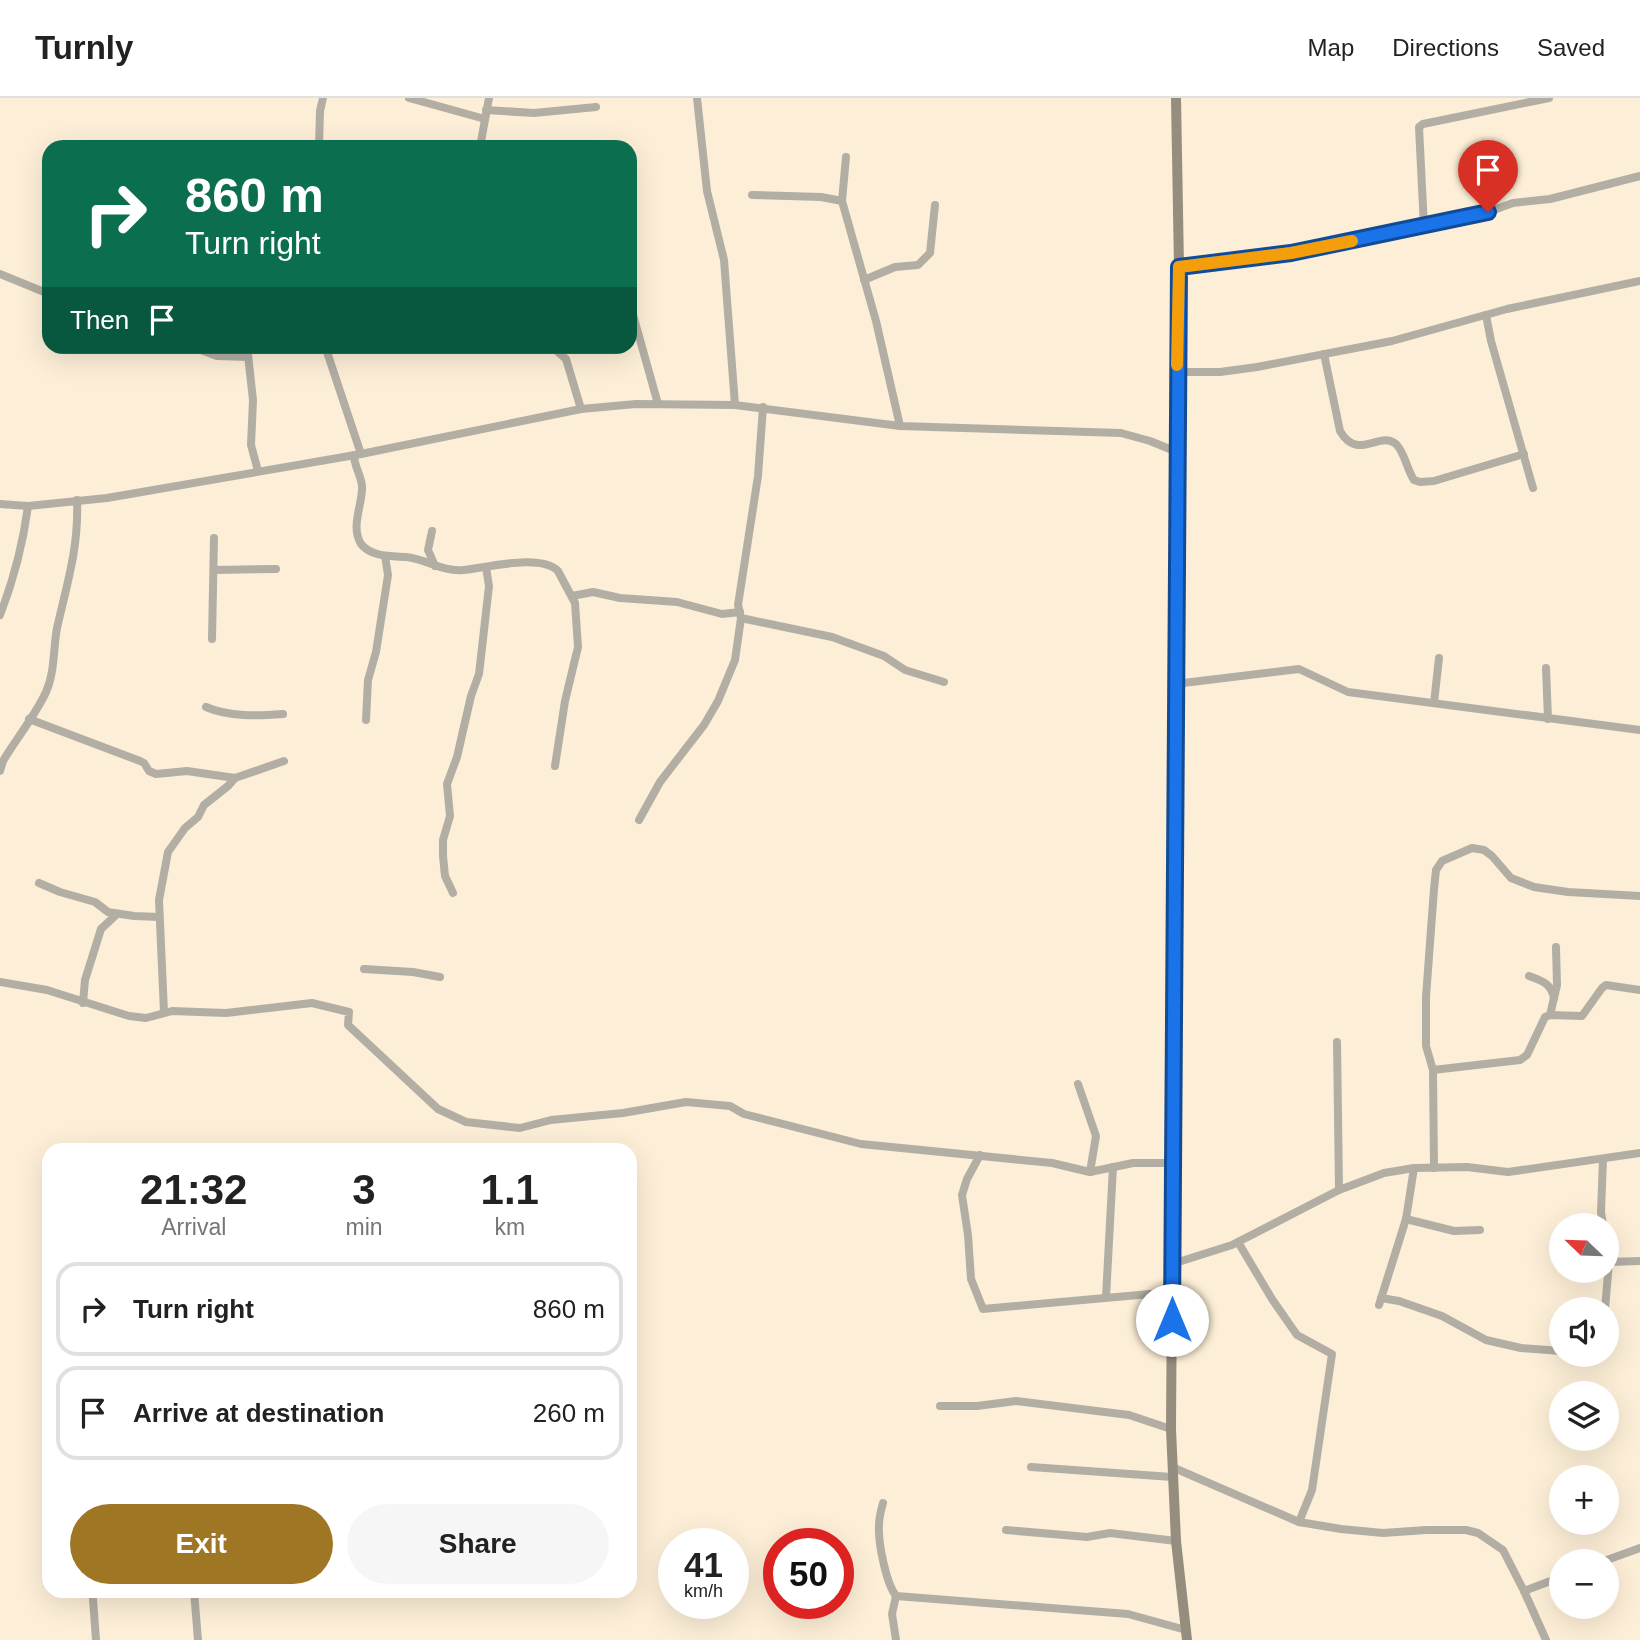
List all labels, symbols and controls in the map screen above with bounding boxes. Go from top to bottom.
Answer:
text: Turnly [35,29,133,66]
text: Map [1308,34,1354,61]
text: Directions [1392,34,1499,61]
text: Saved [1537,34,1605,61]
pin [1458,140,1518,212]
icon: arrive [1469,151,1507,189]
icon: right [70,168,161,259]
text: 860 m [185,168,324,222]
text: Turn right [185,225,321,261]
icon: arrive [143,301,181,339]
text: Then [70,305,129,335]
text: 21:32 [140,1166,247,1213]
text: 3 [352,1166,376,1213]
text: 1.1 [481,1166,539,1213]
north arrow [1549,1213,1619,1283]
map controls [1549,1213,1619,1619]
text: Arrival [161,1214,226,1240]
text: min [345,1214,383,1240]
text: km [494,1214,525,1240]
position arrow [1135,1283,1209,1357]
icon: right [74,1290,112,1328]
text: Turn right [133,1294,254,1324]
text: 860 m [533,1294,605,1324]
button: sound [1549,1297,1619,1367]
button: layers [1549,1381,1619,1451]
icon: arrive [74,1394,112,1432]
text: Arrive at destination [133,1398,384,1428]
text: 260 m [533,1398,605,1428]
button: + [1549,1465,1619,1535]
button: Exit [70,1504,333,1584]
button: Share [347,1504,609,1584]
speed limit sign: 50 [763,1528,854,1619]
text: 41 [684,1545,723,1584]
button: − [1549,1549,1619,1619]
text: km/h [684,1581,723,1601]

